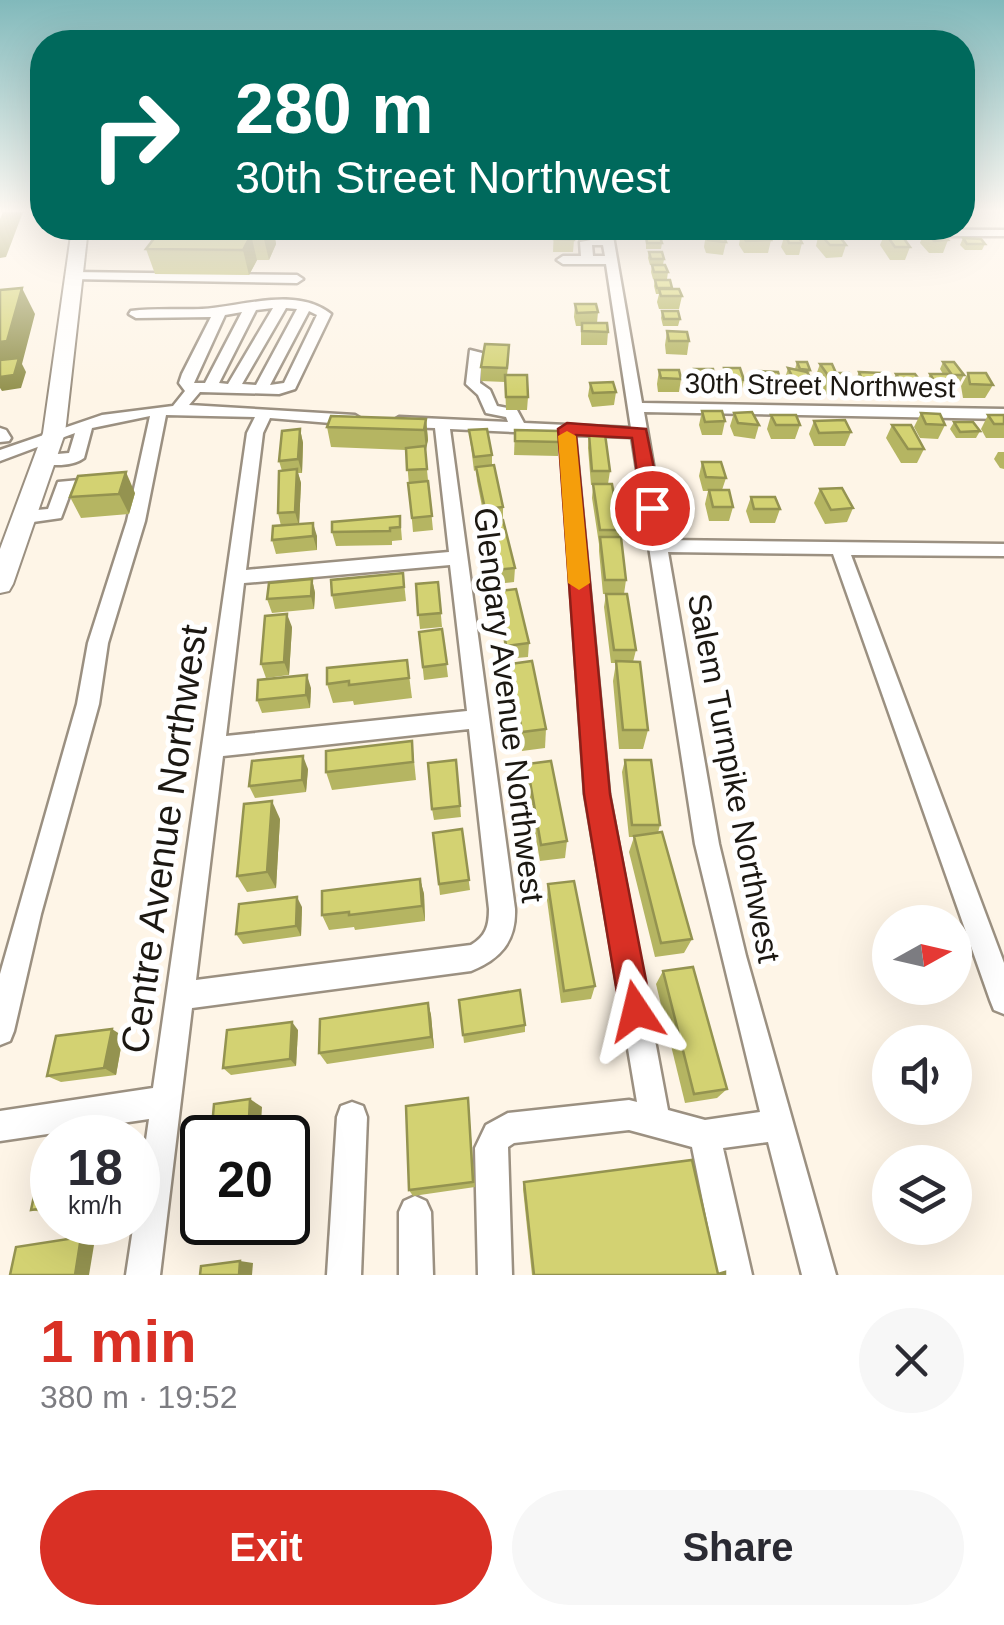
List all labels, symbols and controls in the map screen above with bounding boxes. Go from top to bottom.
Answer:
icon: right [70,70,200,200]
text: 280 m [235,70,433,148]
text: 30th Street Northwest [235,152,670,203]
street label: 30th Street Northwest [684,368,956,403]
pin [610,466,695,551]
icon: arrive [625,481,680,536]
street label: Glengary Avenue Northwest [467,505,551,905]
street label: Salem Turnpike Northwest [681,590,787,966]
street label: Centre Avenue Northwest [113,622,215,1056]
north arrow [872,905,972,1005]
map controls [872,905,972,1245]
position arrow [584,959,688,1063]
button: sound [872,1025,972,1125]
speed limit sign: 20 [180,1115,310,1245]
text: 18 [67,1140,123,1196]
button: layers [872,1145,972,1245]
text: km/h [68,1191,122,1219]
text: 1 min [40,1308,197,1375]
button: close [859,1308,964,1413]
text: 380 m · 19:52 [40,1379,237,1415]
button: Exit [40,1490,492,1605]
button: Share [512,1490,964,1605]

